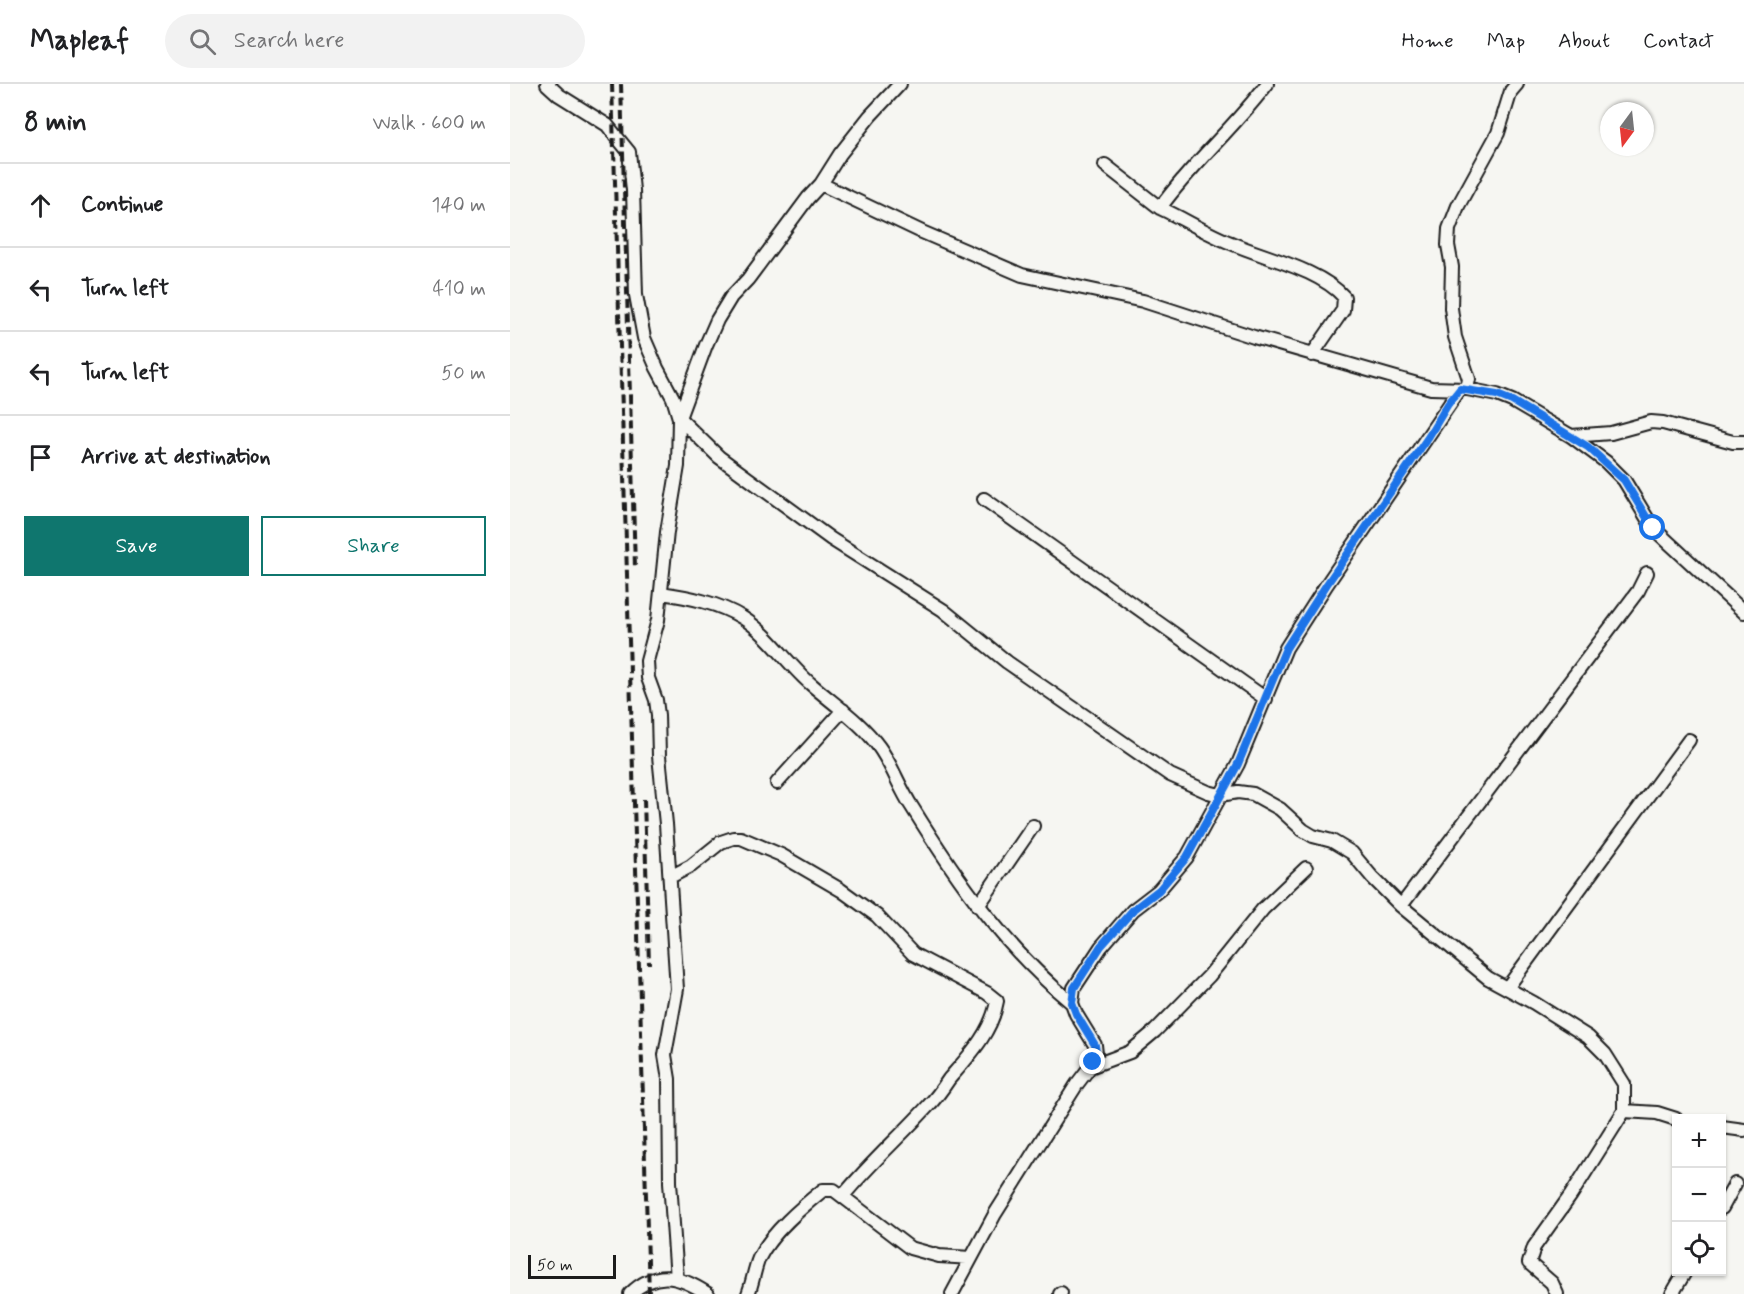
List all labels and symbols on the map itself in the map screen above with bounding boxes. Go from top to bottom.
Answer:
north arrow [1600,102,1654,156]
route start [1639,514,1665,540]
route end [1079,1048,1105,1074]
scale bar [528,1252,616,1280]

